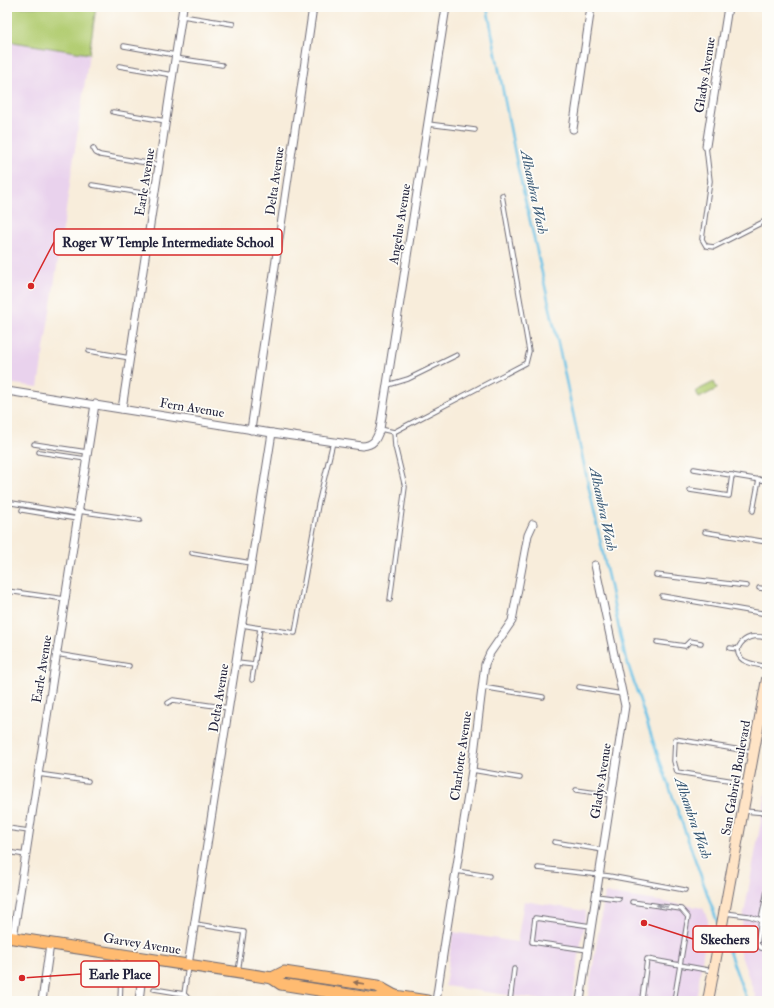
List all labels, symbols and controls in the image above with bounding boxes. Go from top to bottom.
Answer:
street label: Gladys Avenue [691,35,720,114]
street label: Delta Avenue [262,145,288,216]
street label: Earle Avenue [132,146,158,217]
water label: Alhambra Wash [516,146,551,236]
street label: Angelus Avenue [386,182,414,267]
callout: Roger W Temple Intermediate School [54,229,282,255]
text: Roger W Temple Intermediate School [62,234,274,252]
street label: Fern Avenue [159,395,226,421]
water label: Alhambra Wash [585,463,620,553]
street label: Earle Avenue [29,633,55,704]
street label: Delta Avenue [206,662,232,733]
street label: Charlotte Avenue [447,710,475,802]
street label: San Gabriel Boulevard [718,719,754,837]
street label: Gladys Avenue [587,741,616,820]
water label: Alhambra Wash [670,773,715,861]
one-way arrow [656,903,668,909]
callout: Skechers [693,926,758,952]
street label: Garvey Avenue [102,930,182,959]
text: Skechers [701,931,750,948]
callout: Earle Place [81,961,159,987]
text: Earle Place [89,966,151,983]
one-way arrow [353,980,365,986]

